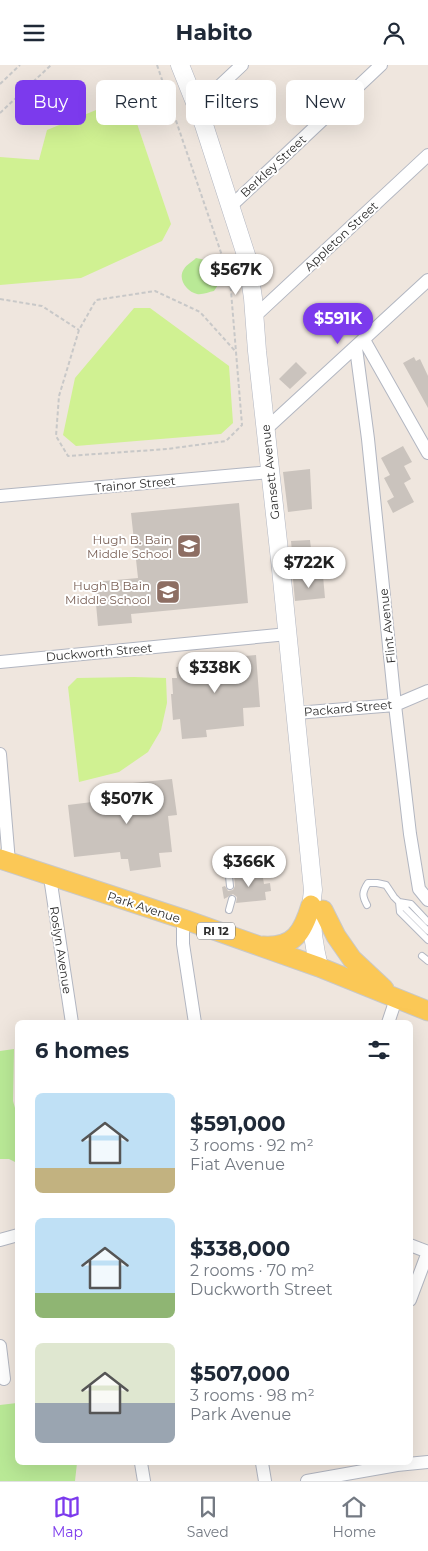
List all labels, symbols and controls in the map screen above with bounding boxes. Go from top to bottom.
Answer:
icon: menu [20,19,48,47]
text: Habito [176,19,252,46]
icon: person [380,19,408,47]
chip: Buy [15,80,86,125]
chip: Rent [96,80,176,125]
chip: Filters [186,80,276,125]
chip: New [286,80,364,125]
street label: Berkley Street [237,132,309,200]
street label: Appleton Street [301,198,381,274]
pin: $567K [201,253,271,296]
text: $567K [210,260,262,279]
pin: $591K [303,303,373,345]
text: $591K [314,309,362,328]
street label: Gansett Avenue [258,424,282,520]
street label: Trainor Street [94,473,176,495]
place label: Hugh B. Bain Middle School [87,532,172,561]
school or university icon: Hugh B. Bain Middle School [176,533,202,559]
pin: $722K [274,547,344,589]
text: $722K [284,553,334,572]
place label: Hugh B Bain Middle School [65,578,150,607]
school or university icon: Hugh B Bain Middle School [155,579,181,605]
street label: Flint Avenue [376,588,398,664]
street label: Duckworth Street [45,640,153,664]
pin: $338K [180,651,250,694]
text: $338K [189,658,241,677]
street label: Packard Street [303,697,393,719]
pin: $507K [92,783,162,825]
text: $507K [101,789,153,808]
pin: $366K [214,845,284,888]
text: $366K [223,852,275,871]
street label: Park Avenue [106,888,182,926]
street label: Roslyn Avenue [47,905,75,995]
road number: RI 12 [197,923,235,939]
icon: filters [365,1036,393,1064]
text: 6 homes [35,1038,129,1063]
text: $591,000 [190,1111,285,1136]
icon: home [75,1113,135,1173]
text: 3 rooms · 92 m² [190,1136,314,1155]
text: Fiat Avenue [190,1155,285,1174]
text: $338,000 [190,1236,290,1261]
icon: home [75,1238,135,1298]
text: 2 rooms · 70 m² [190,1261,315,1280]
text: Duckworth Street [190,1280,332,1299]
text: $507,000 [190,1361,290,1386]
icon: home [75,1363,135,1423]
text: 3 rooms · 98 m² [190,1386,315,1405]
text: Park Avenue [190,1405,291,1424]
tab: Map [52,1493,83,1541]
tab: Saved [187,1493,229,1541]
tab: Home [333,1493,376,1541]

